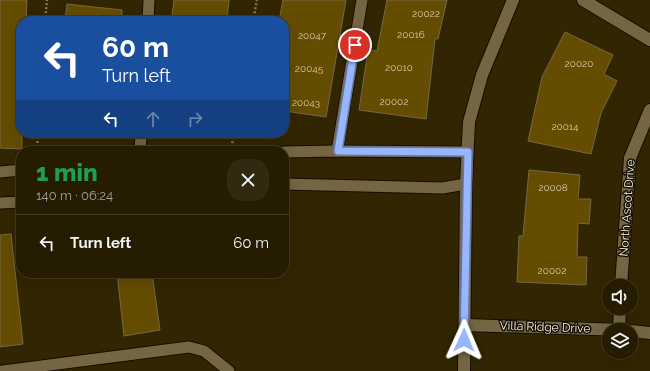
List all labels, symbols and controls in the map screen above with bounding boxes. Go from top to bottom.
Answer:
house number: 20022 [412,8,440,19]
pin [338,28,372,62]
house number: 20016 [397,29,425,40]
house number: 20047 [298,30,327,41]
text: 60 m [102,31,169,64]
icon: left [36,32,88,84]
icon: arrive [344,34,366,56]
house number: 20020 [565,58,593,69]
house number: 20010 [385,62,413,73]
house number: 20045 [295,63,324,74]
text: Turn left [102,65,171,86]
house number: 20002 [380,96,408,107]
house number: 20043 [292,97,320,108]
icon: left [100,108,122,130]
icon: ahead [142,108,164,130]
icon: right [184,108,206,130]
house number: 20014 [551,121,579,132]
text: 1 min [36,158,98,187]
button: close [227,159,269,201]
street label: North Ascot Drive [617,159,637,257]
house number: 20008 [538,182,568,193]
text: 140 m · 06:24 [36,188,113,203]
icon: left [36,232,58,254]
text: Turn left [70,234,131,252]
text: 60 m [233,234,269,252]
house number: 20002 [538,265,566,276]
map controls [602,279,638,359]
button: sound [602,279,638,315]
street label: Villa Ridge Drive [499,318,591,336]
position arrow [443,319,485,361]
button: layers [602,323,638,359]

